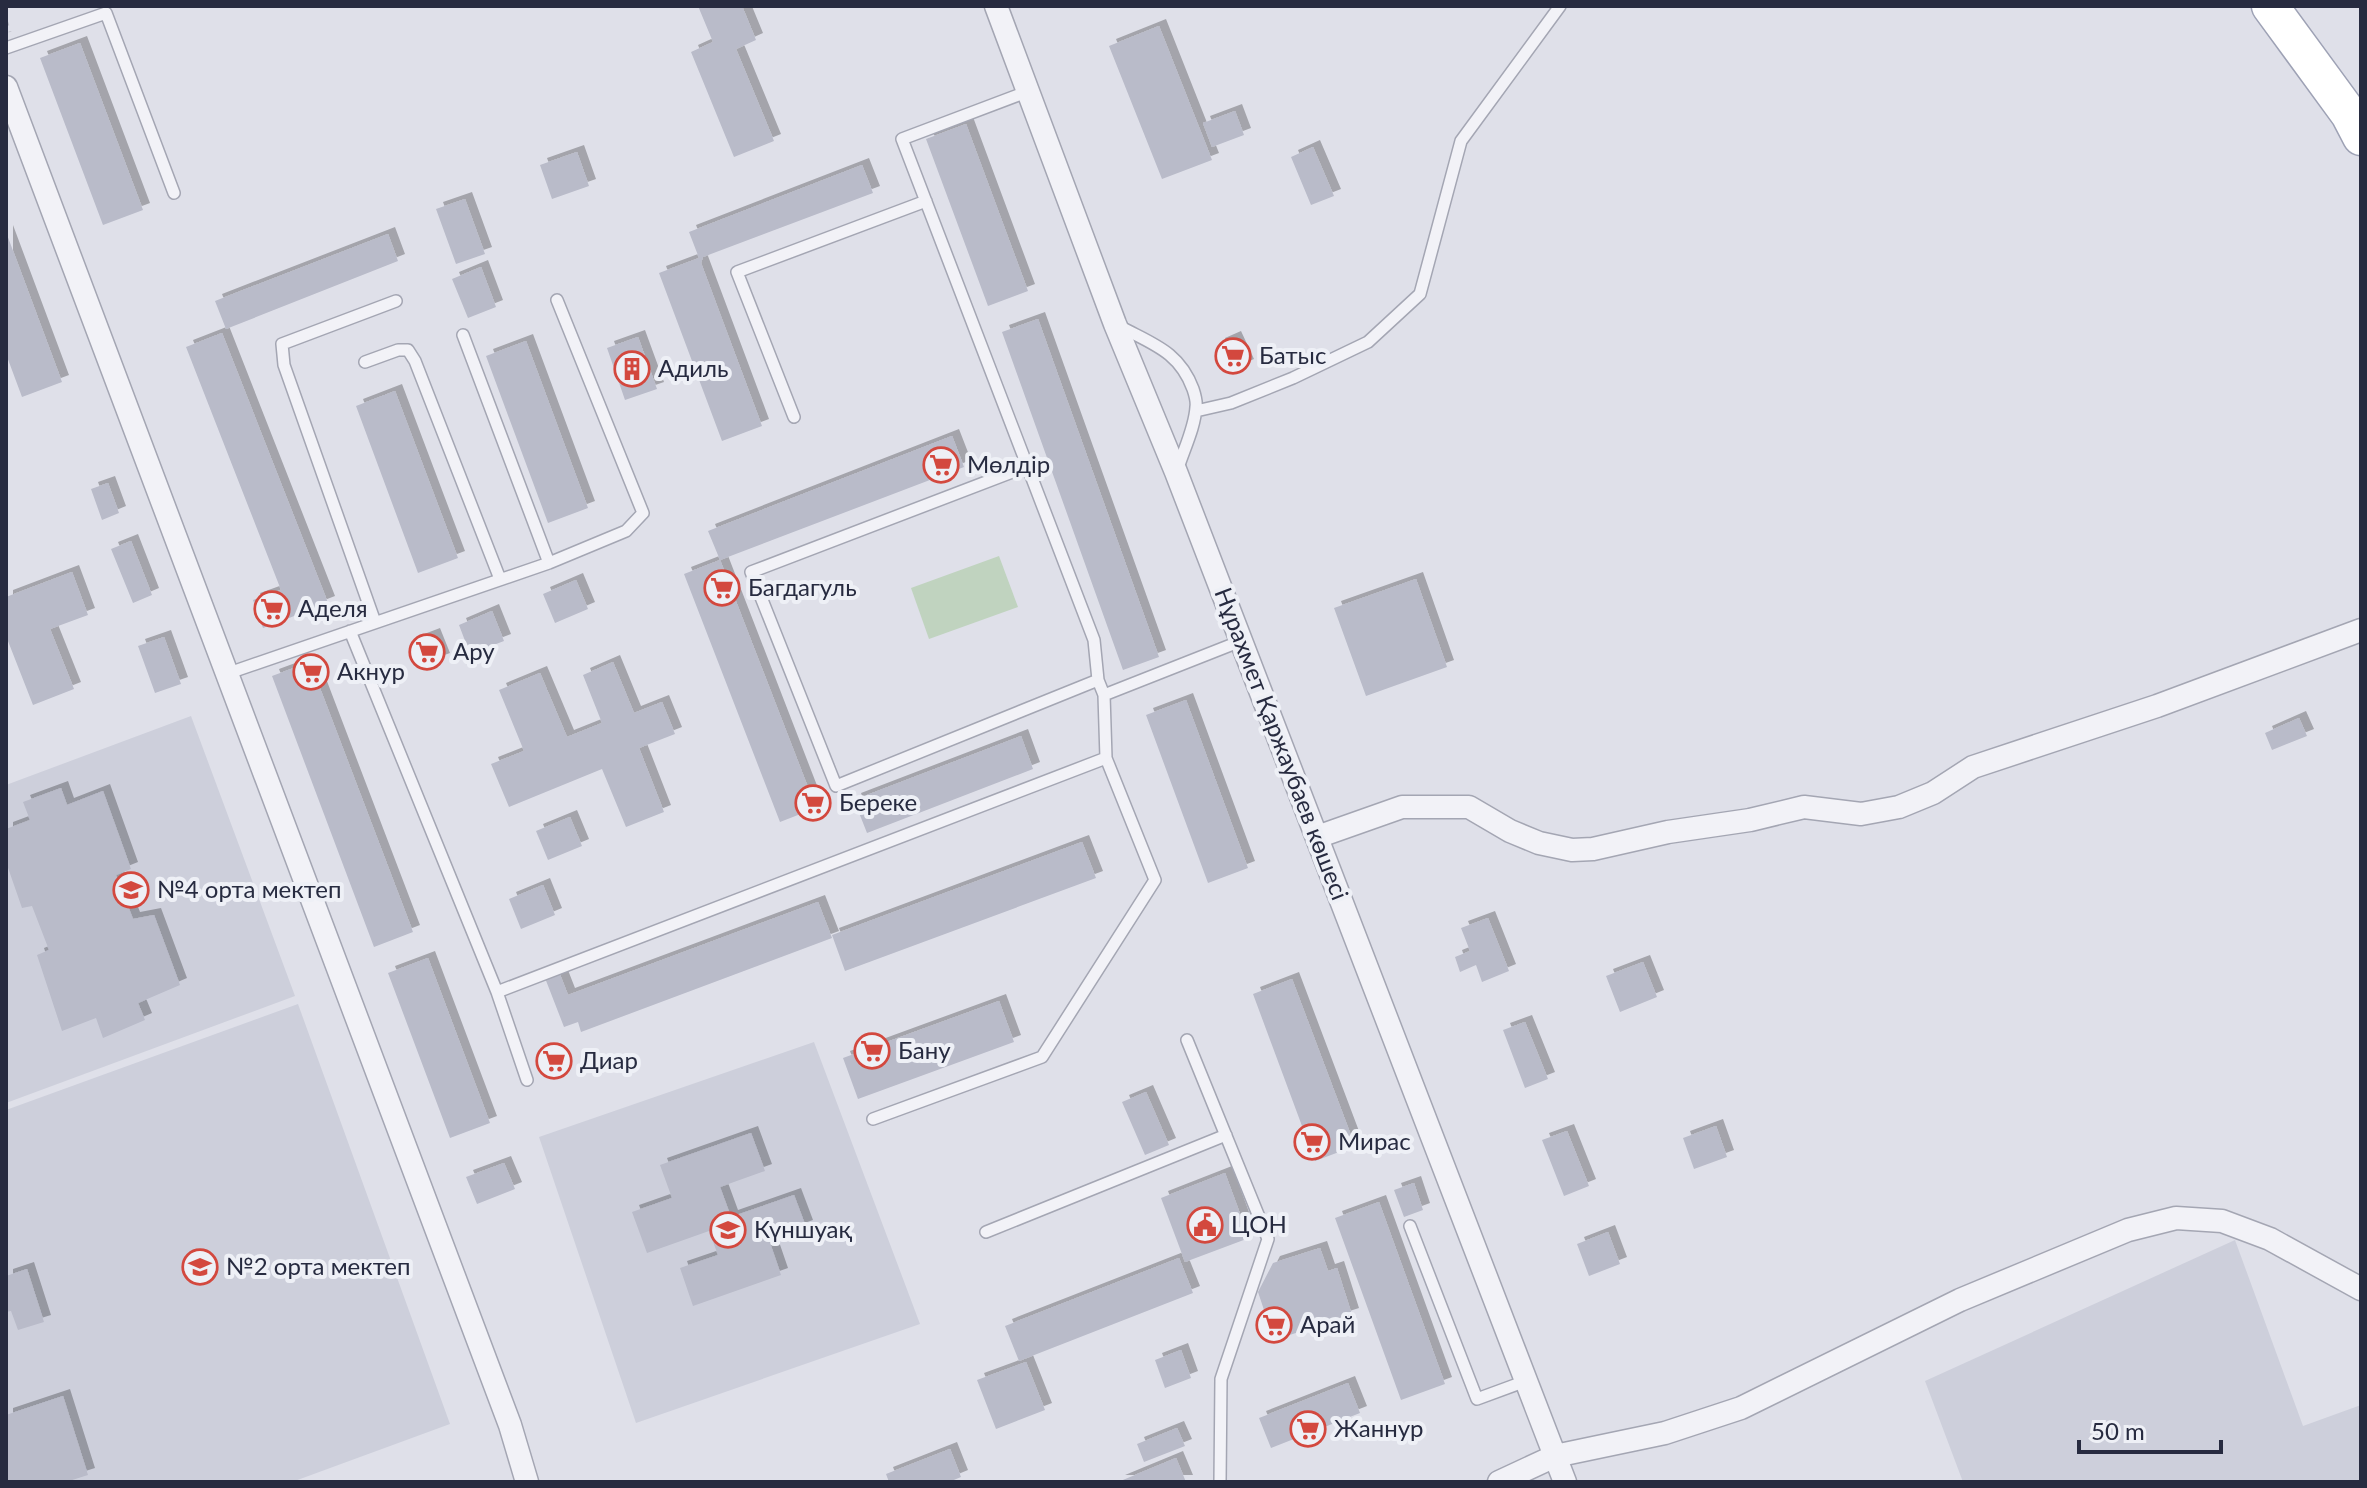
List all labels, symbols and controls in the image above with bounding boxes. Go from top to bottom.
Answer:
supermarket icon: Батыс [1214,337,1252,375]
place label: Батыс [1259,340,1326,369]
building icon: Адиль [613,350,651,388]
place label: Адиль [658,353,729,382]
supermarket icon: Мөлдір [922,446,960,484]
place label: Мөлдір [967,449,1050,478]
supermarket icon: Багдагуль [703,569,741,607]
place label: Багдагуль [748,572,857,601]
street label: Нұрахмет Қаржаубаев көшесі [1209,583,1355,904]
supermarket icon: Аделя [253,590,291,628]
place label: Аделя [298,593,368,622]
supermarket icon: Ару [408,633,446,671]
place label: Ару [453,636,495,665]
supermarket icon: Акнур [292,653,330,691]
place label: Акнур [337,656,405,685]
supermarket icon: Береке [794,784,832,822]
place label: Береке [839,787,917,816]
school or university icon: №4 орта мектеп [112,871,150,909]
place label: №4 орта мектеп [157,874,342,903]
supermarket icon: Бану [853,1032,891,1070]
place label: Бану [898,1035,951,1064]
supermarket icon: Диар [535,1042,573,1080]
place label: Диар [580,1045,638,1074]
supermarket icon: Мирас [1293,1123,1331,1161]
place label: Мирас [1338,1126,1411,1155]
public building icon: ЦОН [1186,1206,1224,1244]
place label: ЦОН [1231,1209,1287,1238]
school or university icon: Күншуақ [709,1211,747,1249]
place label: Күншуақ [754,1214,853,1243]
school or university icon: №2 орта мектеп [181,1248,219,1286]
place label: №2 орта мектеп [226,1251,411,1280]
supermarket icon: Арай [1255,1306,1293,1344]
place label: Арай [1300,1309,1355,1338]
scale bar [2079,1404,2221,1454]
supermarket icon: Жаннур [1289,1410,1327,1448]
place label: Жаннур [1334,1413,1424,1442]
text: 50 m [2091,1416,2145,1445]

